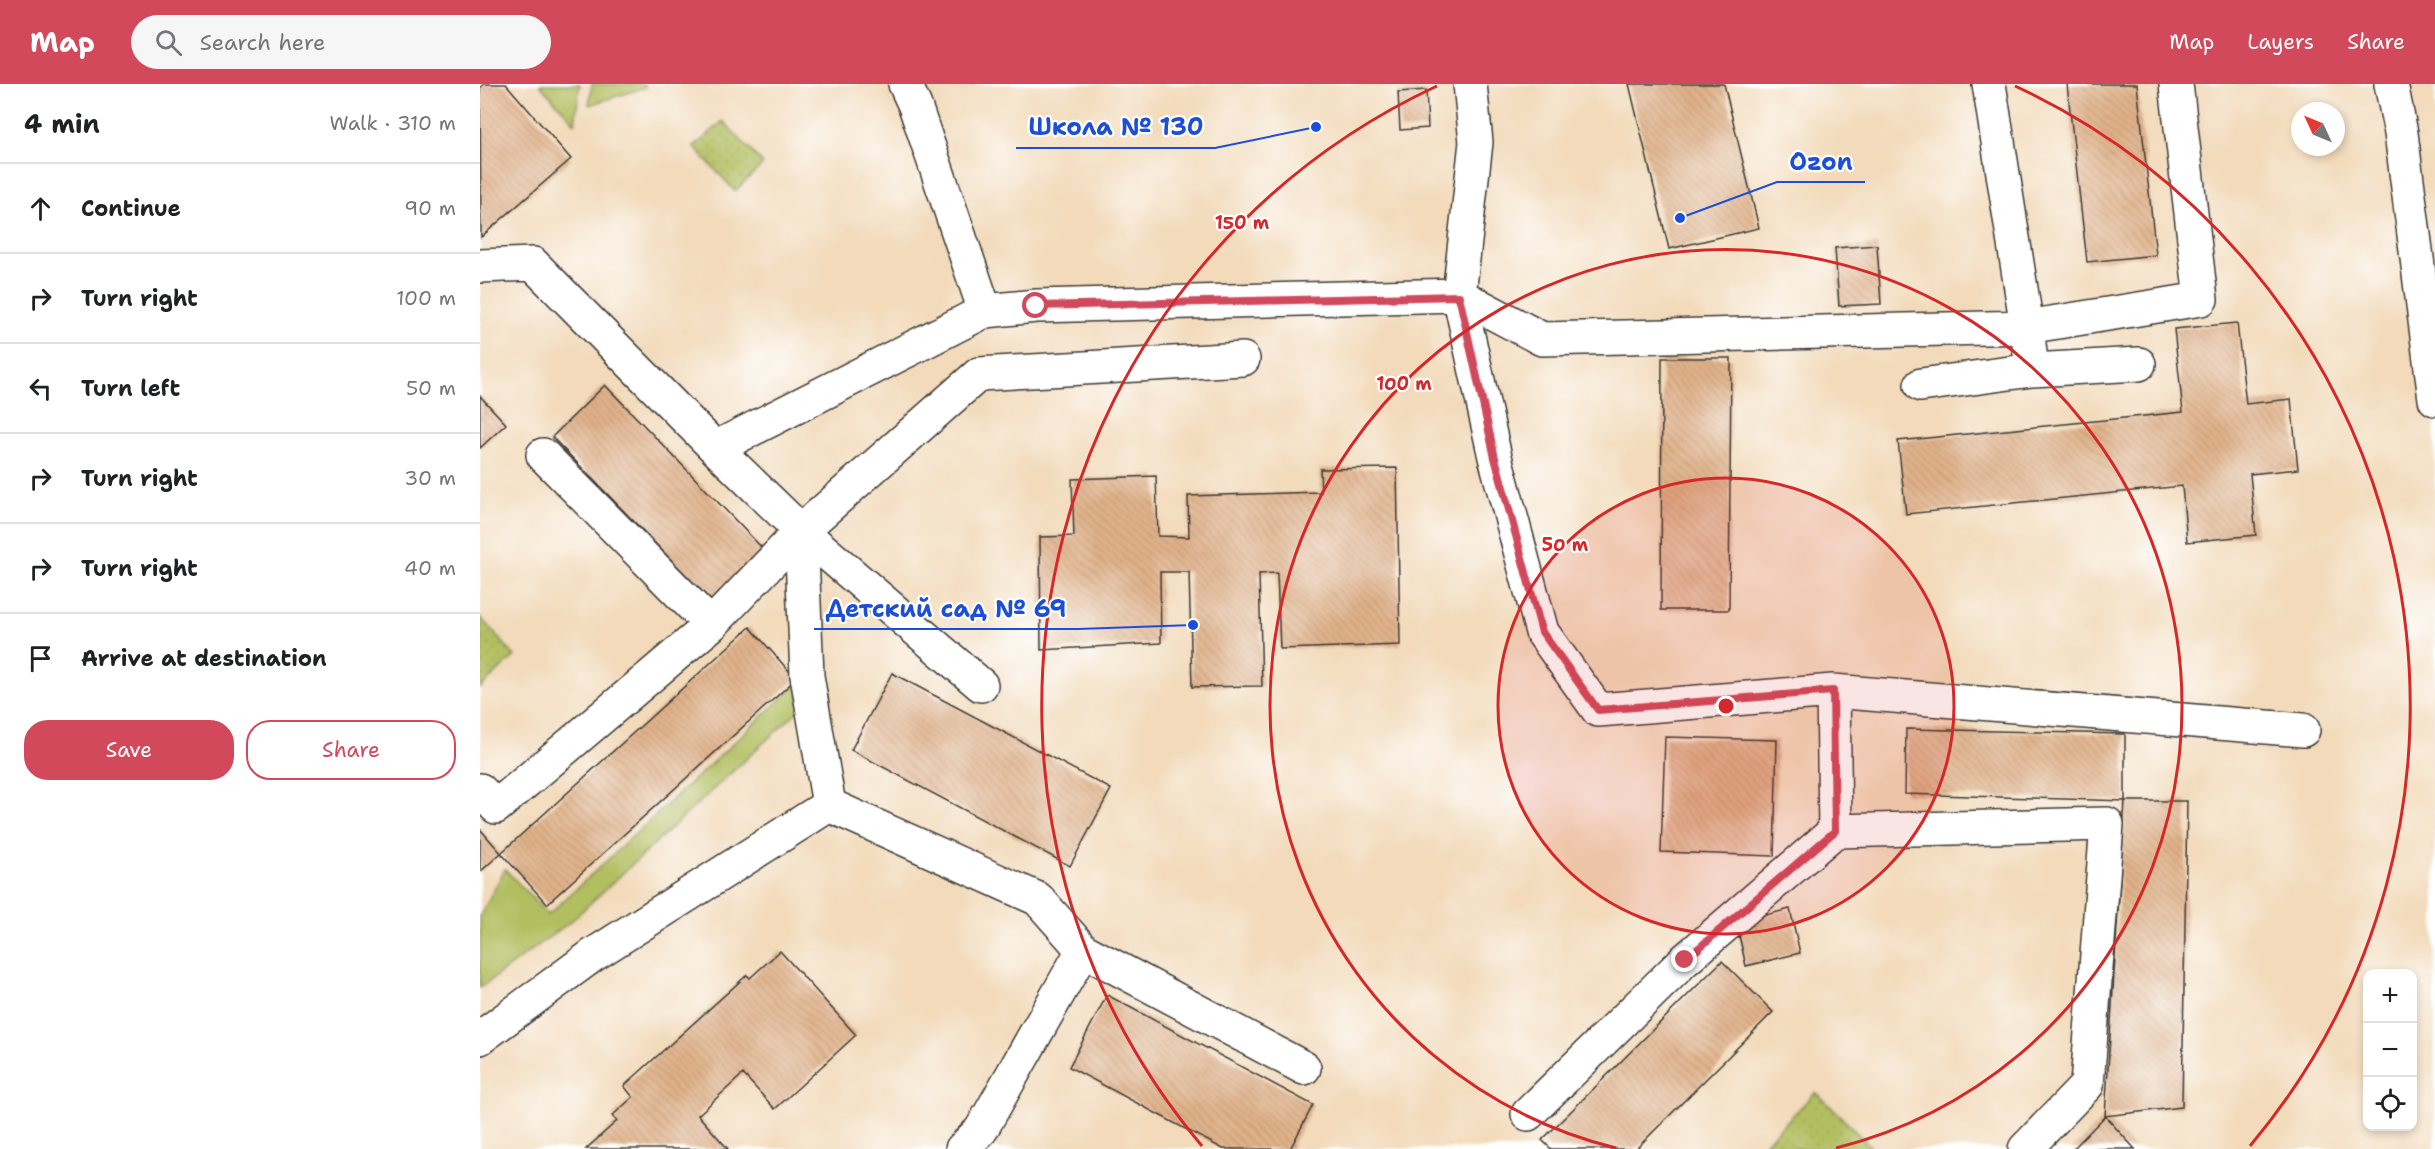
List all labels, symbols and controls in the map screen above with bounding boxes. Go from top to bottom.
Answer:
search box [131,15,551,69]
text: Map [30,23,95,61]
icon: search [152,26,185,59]
text: Search here [200,28,325,57]
text: Map [2169,28,2214,56]
text: Layers [2247,28,2314,56]
text: Share [2347,28,2405,56]
north arrow [2291,102,2345,156]
text: 4 min [24,106,100,141]
callout: Школа № 130 [1016,106,1215,148]
text: Walk · 310 m [330,110,456,136]
text: Школа № 130 [1028,111,1204,143]
callout: Ozon [1777,140,1865,182]
text: Ozon [1789,146,1853,178]
icon: ahead [24,192,57,225]
text: Continue [81,194,181,223]
text: 90 m [404,195,456,221]
text: 150 m [1215,211,1270,235]
icon: right [24,282,57,315]
text: Turn right [81,284,198,313]
text: 100 m [396,285,456,311]
route start [1022,292,1048,318]
icon: left [24,372,57,405]
text: 100 m [1376,372,1432,396]
text: Turn left [81,374,180,403]
text: 50 m [406,375,456,401]
icon: right [24,462,57,495]
text: Turn right [81,464,198,493]
text: 30 m [404,465,456,491]
text: 50 m [1542,533,1589,557]
icon: right [24,552,57,585]
text: Turn right [81,554,198,583]
text: 40 m [404,555,456,581]
callout: Детский сад № 69 [814,587,1078,629]
text: Детский сад № 69 [826,593,1066,625]
icon: arrive [24,642,57,675]
text: Arrive at destination [81,644,327,673]
centre of rings [1716,696,1736,716]
button: Save [24,720,234,780]
button: Share [246,720,456,780]
route end [1671,946,1697,972]
map controls [2363,969,2417,1131]
button: + [2363,969,2417,1023]
button: − [2363,1023,2417,1077]
button: locate [2363,1077,2417,1131]

